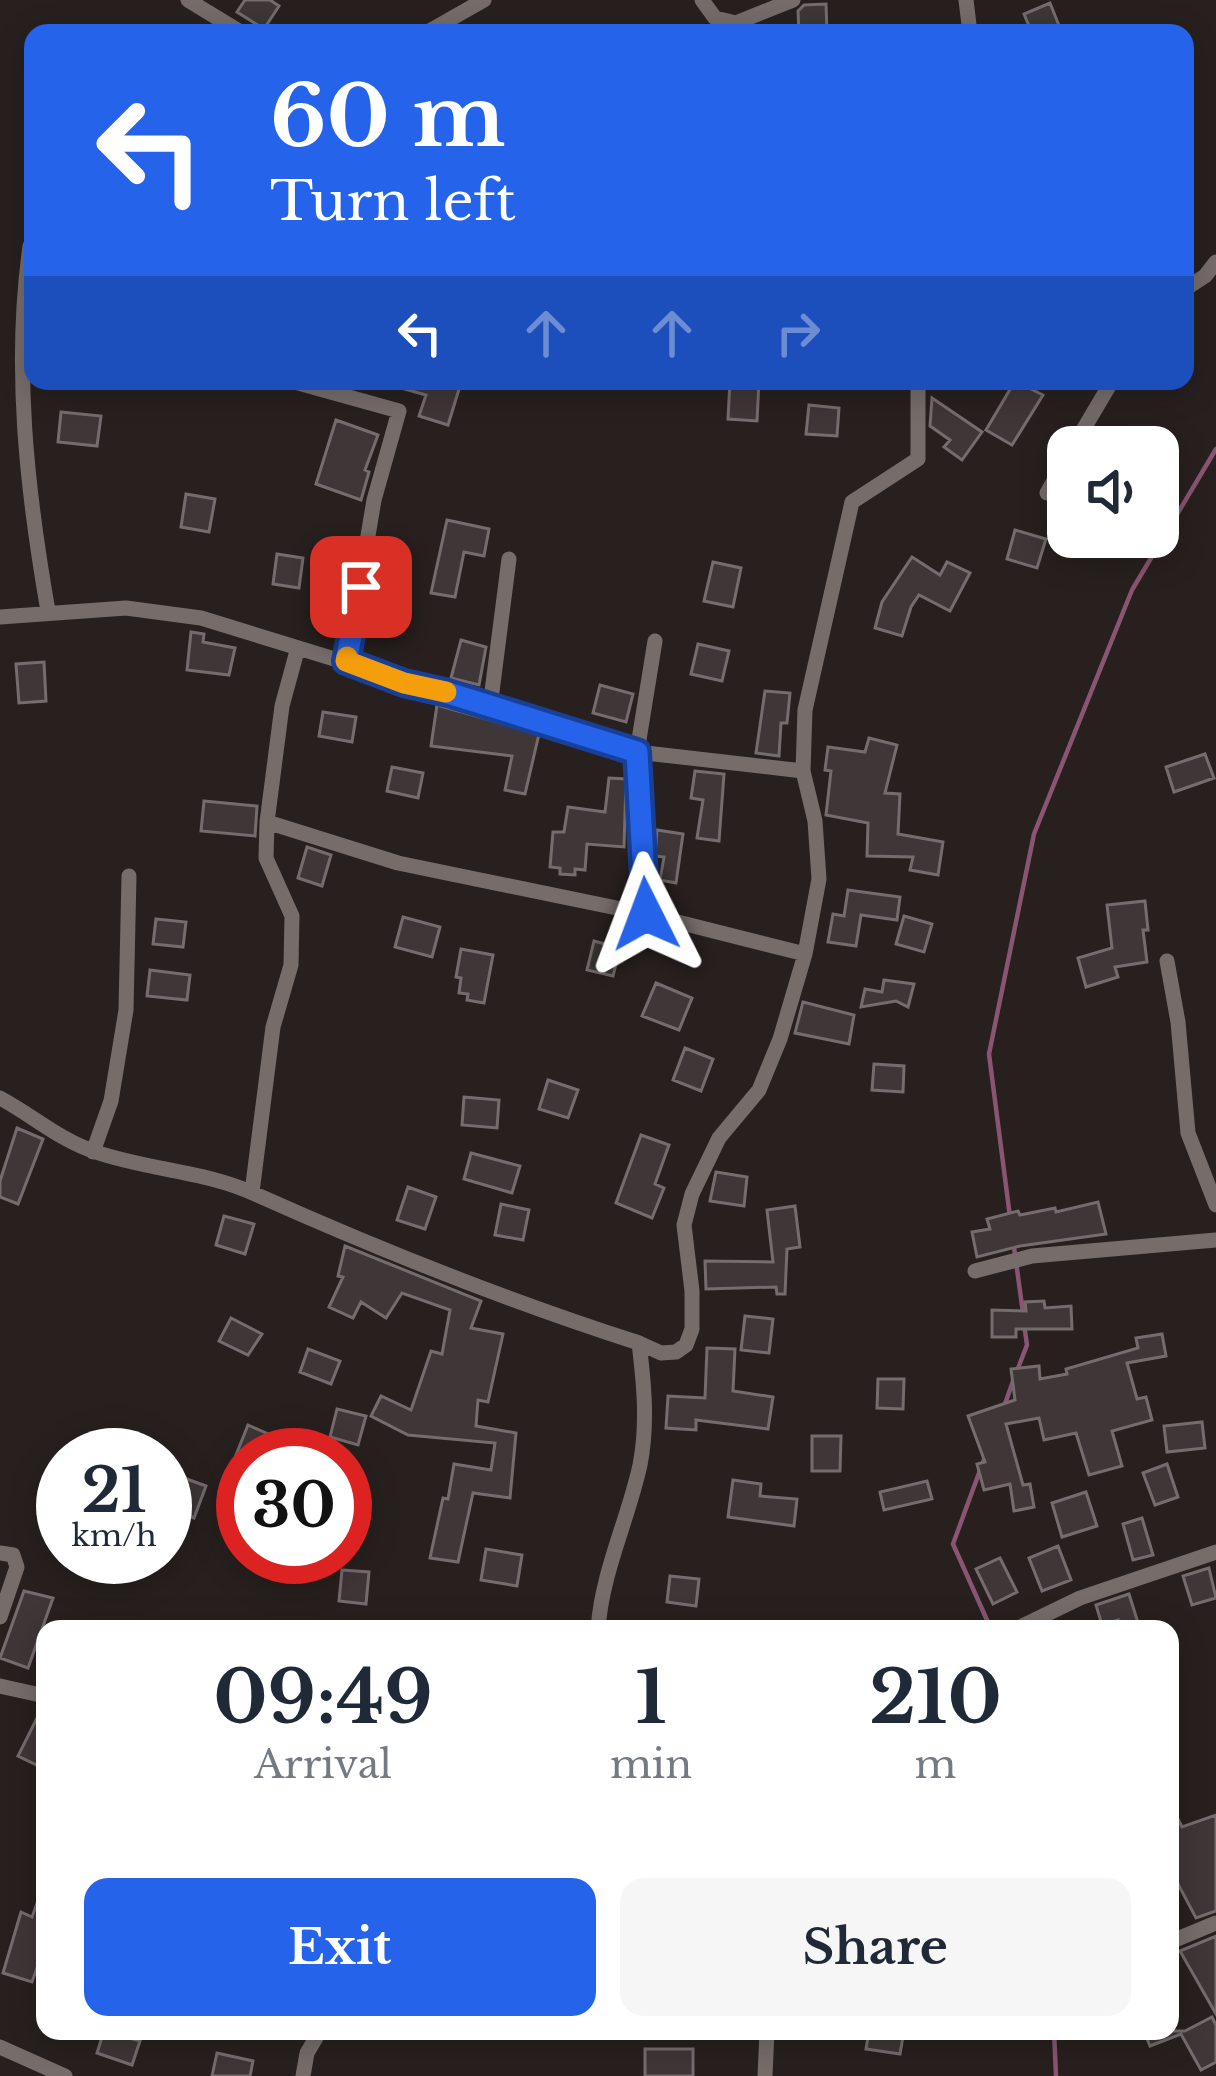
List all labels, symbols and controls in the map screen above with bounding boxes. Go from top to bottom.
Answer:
text: 60 m [270,65,505,169]
icon: left [72,72,228,228]
text: Turn left [270,168,516,235]
icon: left [387,300,453,366]
icon: ahead [513,300,579,366]
icon: ahead [639,300,705,366]
icon: right [765,300,831,366]
map controls [1047,426,1179,558]
button: sound [1047,426,1179,558]
pin [310,536,412,638]
icon: arrive [328,554,394,620]
position arrow [583,851,709,977]
speed limit sign: 30 [216,1428,372,1584]
text: 21 [81,1454,147,1528]
text: km/h [71,1517,157,1554]
text: 09:49 [213,1653,433,1742]
text: 1 [635,1653,667,1742]
text: 210 [869,1653,1002,1742]
text: Arrival [254,1740,392,1789]
text: min [610,1740,692,1789]
text: m [915,1740,956,1789]
button: Exit [84,1878,596,2016]
button: Share [620,1878,1131,2016]

